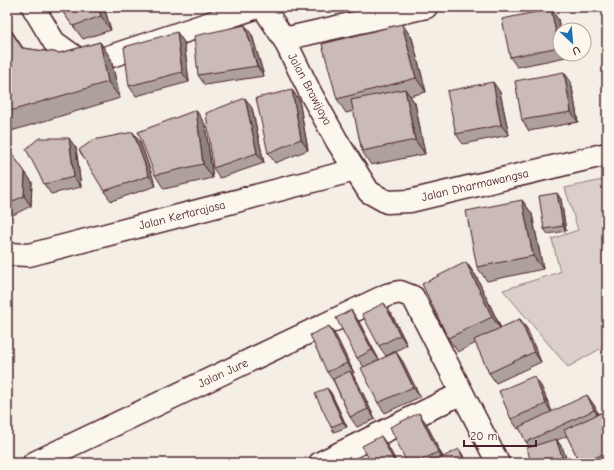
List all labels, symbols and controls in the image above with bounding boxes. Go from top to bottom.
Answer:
north arrow [552,22,592,62]
text: U [570,43,582,58]
street label: Jalan Brawijaya [285,51,335,127]
street label: Jalan Dharmawangsa [420,166,530,204]
street label: Jalan Kertarajasa [137,197,227,233]
street label: Jalan Jure [196,355,250,391]
scale bar [464,422,536,448]
text: 20 m [470,429,498,443]

